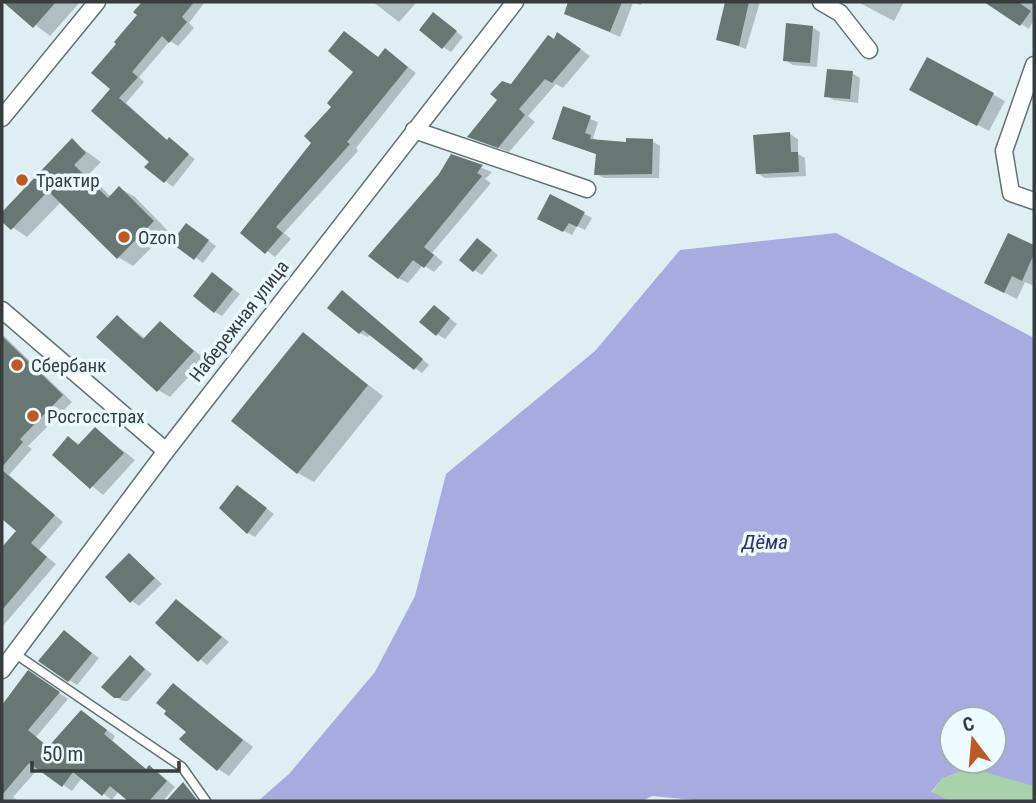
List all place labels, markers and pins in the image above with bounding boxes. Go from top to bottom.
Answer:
place label: Трактир [36,169,100,192]
marker: Трактир [14,172,30,188]
place label: Ozon [138,226,176,249]
marker: Ozon [116,229,132,245]
place label: Сбербанк [31,354,106,377]
marker: Сбербанк [9,357,25,373]
place label: Росгосстрах [47,405,145,428]
marker: Росгосстрах [25,408,41,424]

